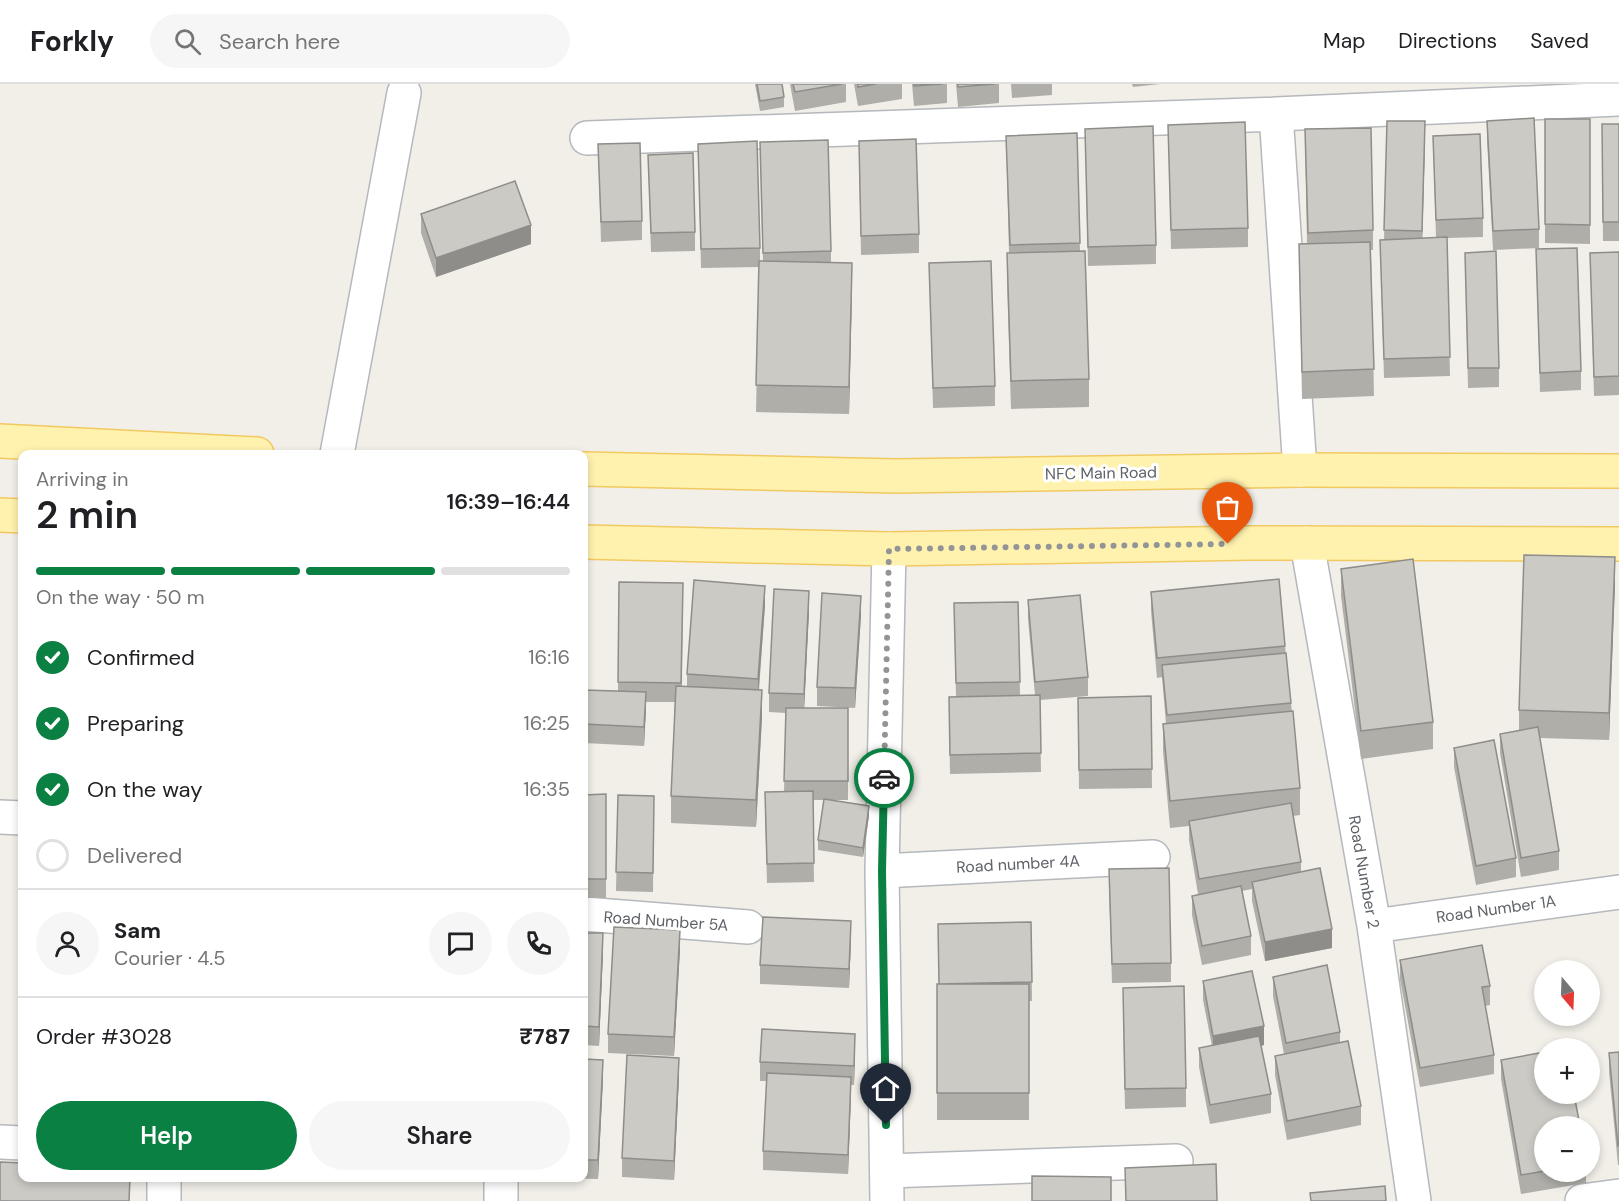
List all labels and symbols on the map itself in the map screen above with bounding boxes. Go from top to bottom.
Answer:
street label: NFC Main Road [1045,462,1157,484]
pin [1202,482,1253,544]
courier [854,748,914,808]
street label: Road Number 2 [1344,814,1384,930]
street label: Road number 4A [956,850,1081,878]
street label: Road Number 1A [1435,890,1558,928]
street label: Road Number 5A [603,906,729,936]
north arrow [1534,960,1600,1026]
pin [860,1063,911,1125]

